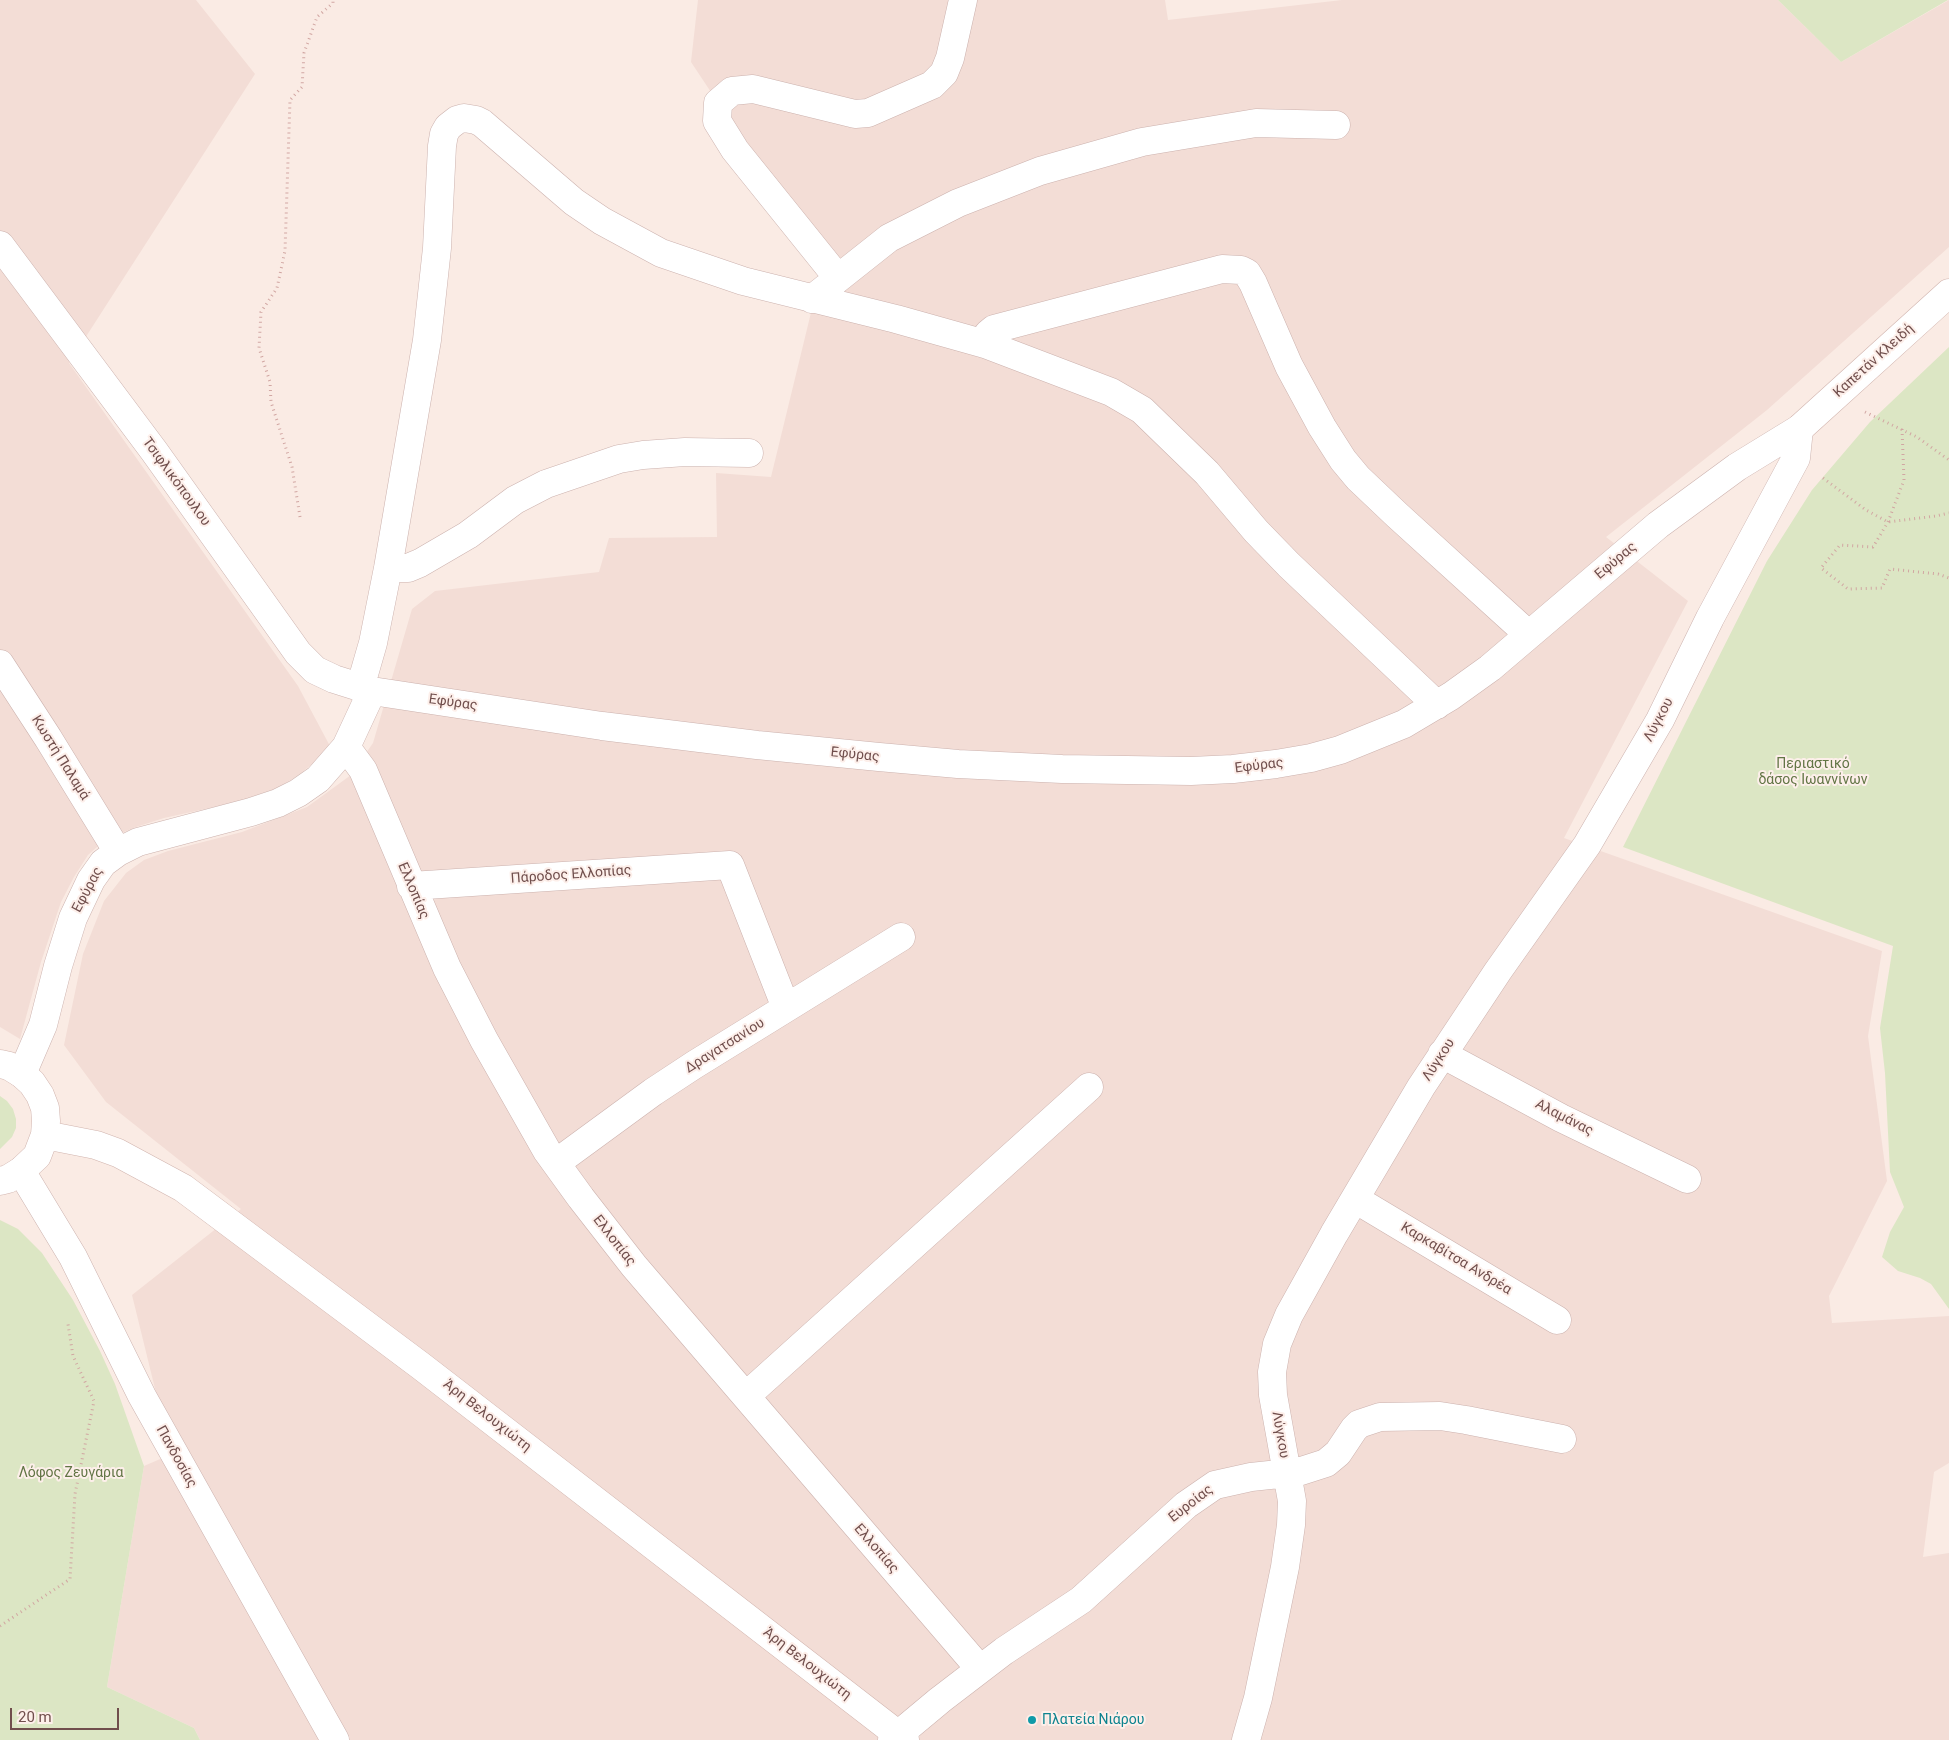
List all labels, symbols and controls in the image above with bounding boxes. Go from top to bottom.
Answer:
street label: Καπετάν Κλειδή [1830,321,1918,401]
street label: Τσιφλικόπουλου [138,434,214,530]
street label: Εφύρας [1592,539,1640,583]
street label: Εφύρας [428,691,478,715]
street label: Λύγκου [1641,695,1677,745]
street label: Κωστή Παλαμά [27,713,93,803]
street label: Εφύρας [830,744,880,766]
street label: Εφύρας [1234,755,1284,777]
park label: Περιαστικό δάσος Ιωαννίνων [1758,756,1868,789]
street label: Ελλοπίας [394,860,432,922]
street label: Πάροδος Ελλοπίας [510,862,632,888]
street label: Εφύρας [69,864,107,916]
street label: Δραγατσανίου [682,1015,768,1077]
street label: Λύγκου [1419,1036,1459,1084]
street label: Αλαμάνας [1532,1096,1596,1140]
street label: Ελλοπίας [589,1212,639,1270]
street label: Καρκαβίτσα Ανδρέα [1398,1219,1514,1299]
street label: Άρη Βελουχιώτη [440,1376,534,1456]
street label: Λύγκου [1268,1410,1292,1460]
street label: Πανδοσίας [152,1423,200,1491]
park label: Λόφος Ζευγάρια [19,1465,123,1481]
street label: Ευροίας [1166,1482,1216,1526]
street label: Ελλοπίας [850,1521,902,1577]
street label: Άρη Βελουχιώτη [760,1624,854,1704]
scale bar [12,1698,121,1730]
text: 20 m [18,1708,52,1726]
place label: Πλατεία Νιάρου [1042,1712,1144,1728]
marker: Πλατεία Νιάρου [1026,1714,1038,1726]

